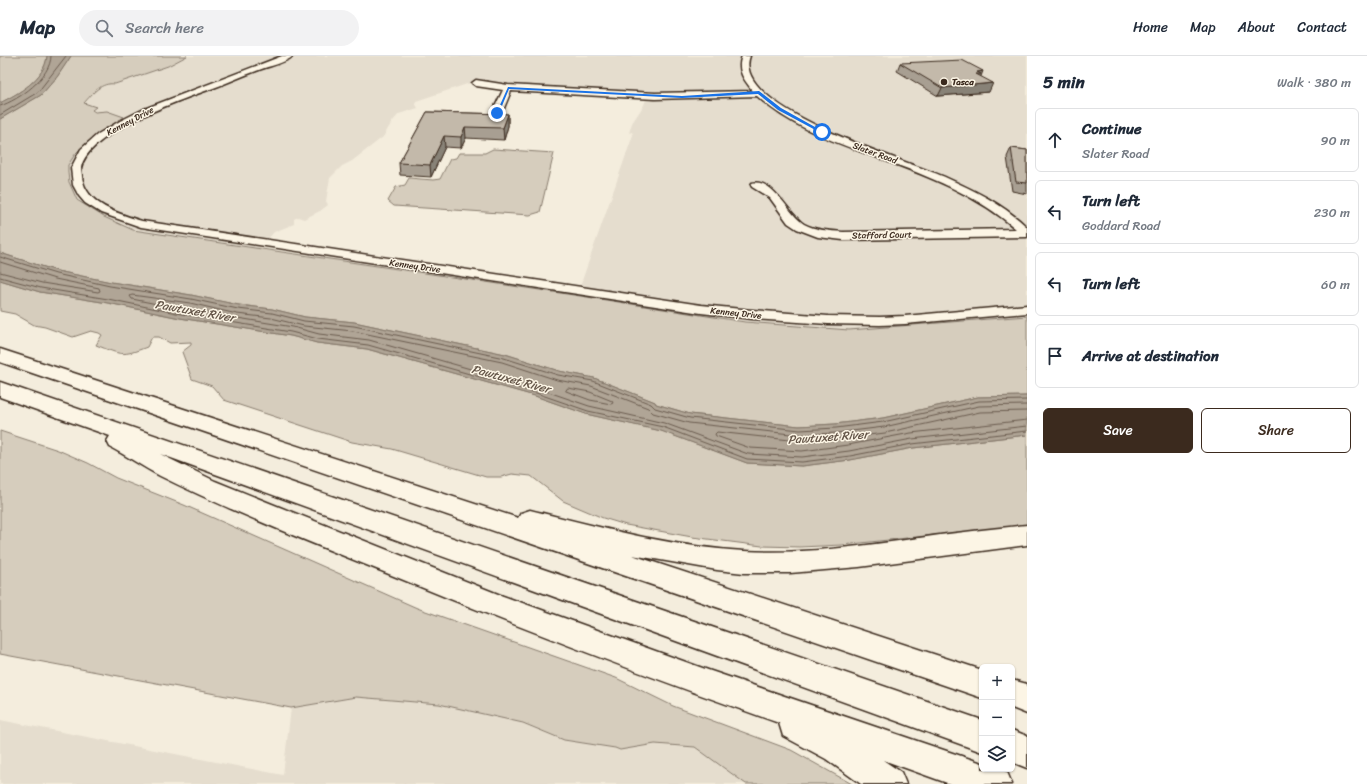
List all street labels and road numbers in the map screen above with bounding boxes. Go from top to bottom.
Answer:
street label: Kenney Drive [103,102,157,140]
street label: Slater Road [850,138,901,169]
street label: Stafford Court [852,226,912,244]
street label: Kenney Drive [388,254,442,278]
street label: Kenney Drive [709,302,763,324]

